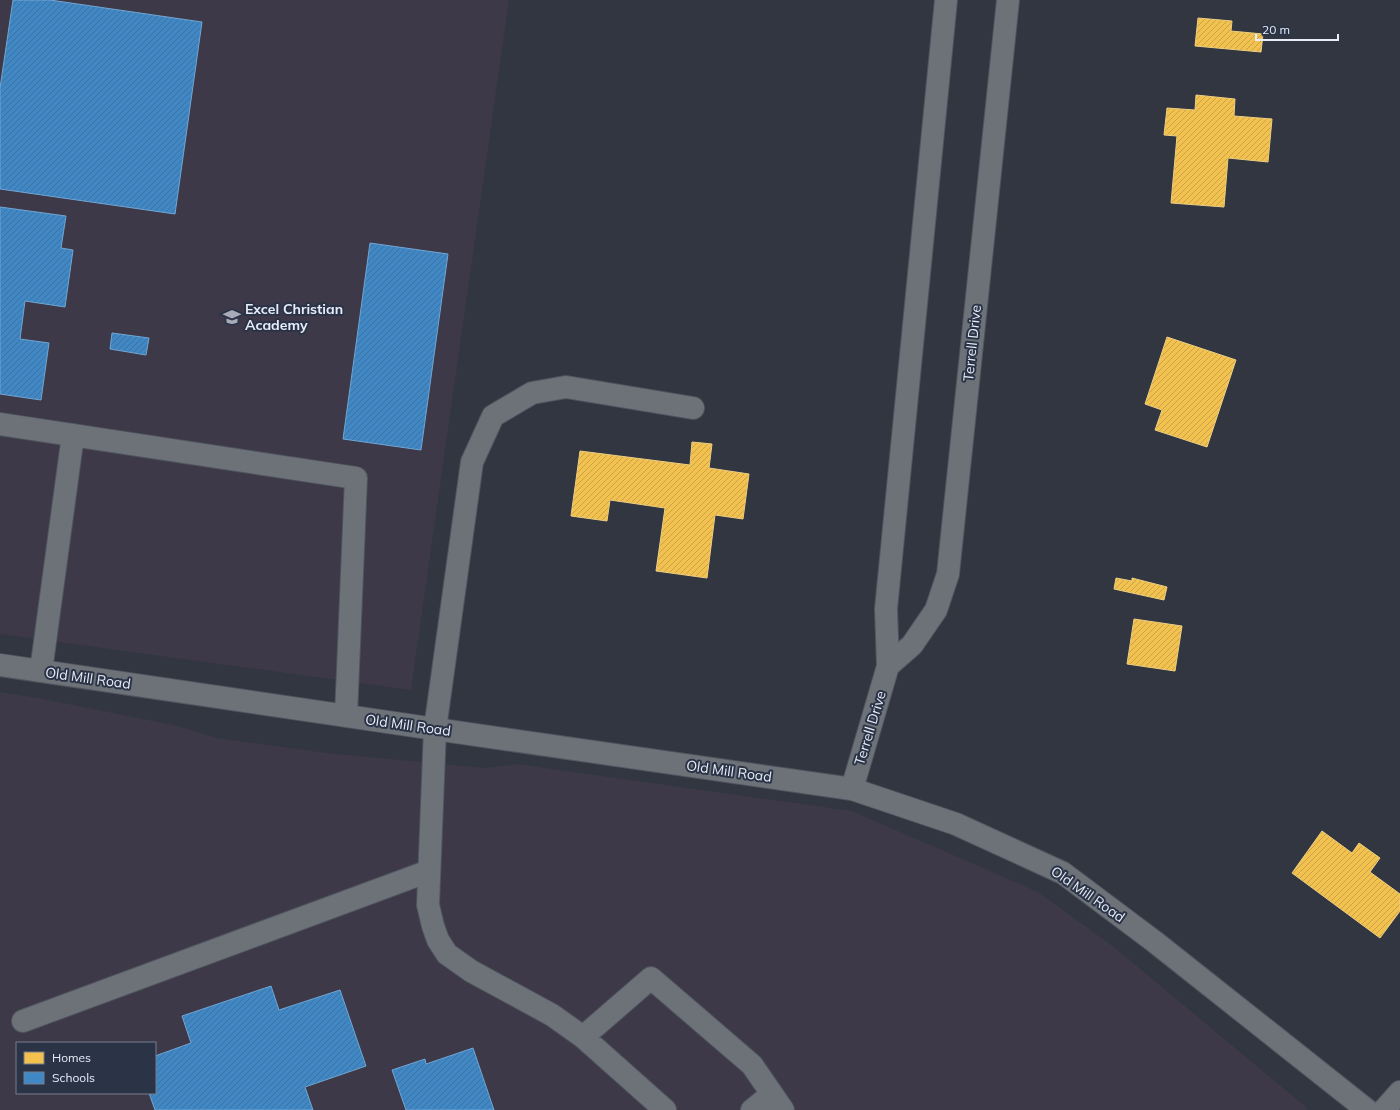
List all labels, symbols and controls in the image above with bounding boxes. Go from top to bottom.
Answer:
scale bar [1256,16,1338,42]
text: 20 m [1262,22,1290,37]
place label: Excel Christian Academy [245,300,343,334]
street label: Terrell Drive [959,304,985,382]
school or university icon: Excel Christian Academy [222,307,242,327]
street label: Old Mill Road [44,663,132,693]
street label: Terrell Drive [850,689,890,767]
street label: Old Mill Road [364,710,452,740]
street label: Old Mill Road [685,756,773,786]
street label: Old Mill Road [1048,862,1128,926]
legend [16,1042,156,1094]
text: Homes [52,1050,91,1065]
text: Schools [52,1070,95,1085]

